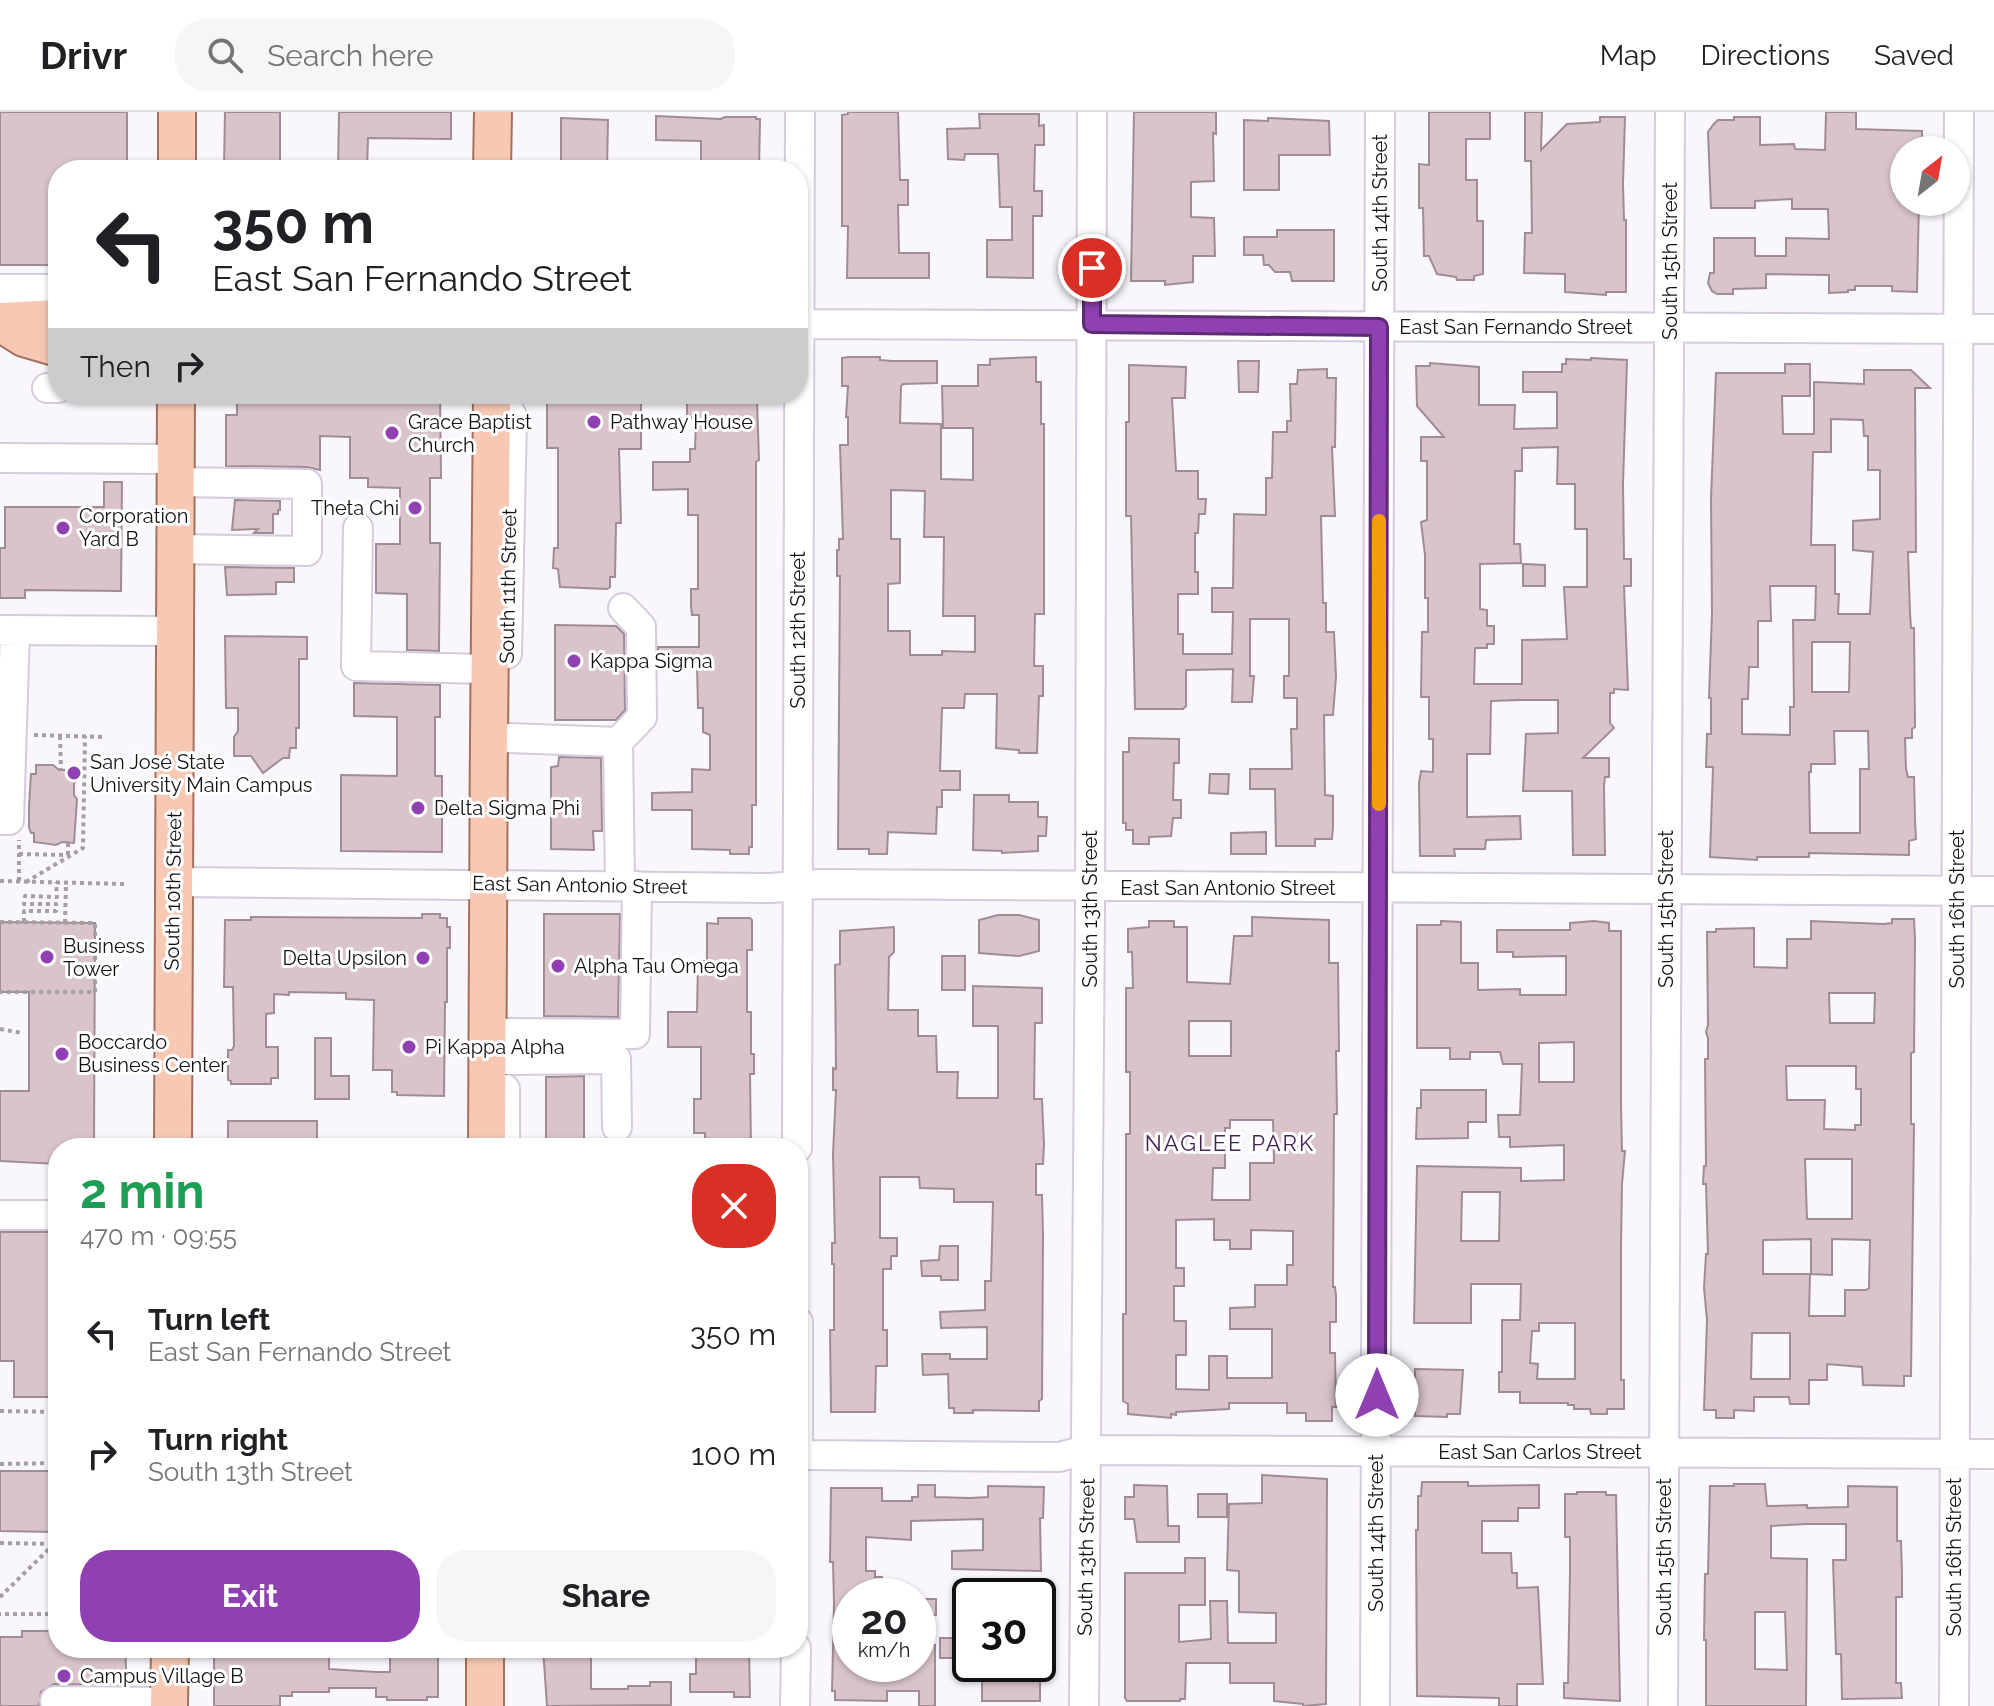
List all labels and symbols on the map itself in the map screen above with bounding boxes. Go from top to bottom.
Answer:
street label: South 14th Street [1368,134,1392,292]
north arrow [1890,136,1970,216]
street label: South 15th Street [1658,182,1682,340]
pin [1058,234,1126,302]
street label: East San Fernando Street [1399,315,1633,339]
place label: Grace Baptist Church [408,410,532,457]
place label: Pathway House [610,410,753,434]
marker: Pathway House [585,413,603,431]
marker: Grace Baptist Church [383,424,401,442]
place label: Theta Chi [311,496,399,520]
marker: Theta Chi [406,499,424,517]
place label: Corporation Yard B [79,504,188,551]
street label: South 11th Street [495,508,521,664]
marker: Corporation Yard B [54,519,72,537]
street label: South 12th Street [786,551,810,709]
place label: Kappa Sigma [590,649,713,673]
marker: Kappa Sigma [565,652,583,670]
place label: San José State University Main Campus [90,750,313,797]
marker: San José State University Main Campus [65,764,83,782]
place label: Delta Sigma Phi [434,796,580,820]
marker: Delta Sigma Phi [409,799,427,817]
street label: South 10th Street [160,811,186,971]
street label: South 16th Street [1945,829,1969,988]
street label: South 13th Street [1078,830,1102,988]
street label: South 15th Street [1654,830,1678,988]
street label: East San Antonio Street [472,871,688,899]
street label: East San Antonio Street [1120,876,1336,900]
place label: Business Tower [63,934,145,981]
place label: Delta Upsilon [282,946,407,970]
marker: Business Tower [38,948,56,966]
marker: Delta Upsilon [414,949,432,967]
place label: Alpha Tau Omega [574,954,739,978]
marker: Alpha Tau Omega [549,957,567,975]
place label: Boccardo Business Center [78,1030,227,1077]
place label: Pi Kappa Alpha [425,1035,565,1059]
marker: Pi Kappa Alpha [400,1038,418,1056]
marker: Boccardo Business Center [53,1045,71,1063]
district label: NAGLEE PARK [1145,1130,1315,1156]
position arrow [1335,1353,1419,1437]
street label: East San Carlos Street [1438,1440,1642,1464]
street label: South 14th Street [1364,1454,1388,1612]
street label: South 16th Street [1942,1477,1966,1636]
street label: South 13th Street [1073,1478,1099,1636]
street label: South 15th Street [1652,1478,1676,1636]
speed limit sign: 30 [952,1578,1056,1682]
place label: Campus Village B [80,1664,244,1688]
marker: Campus Village B [55,1667,73,1685]

